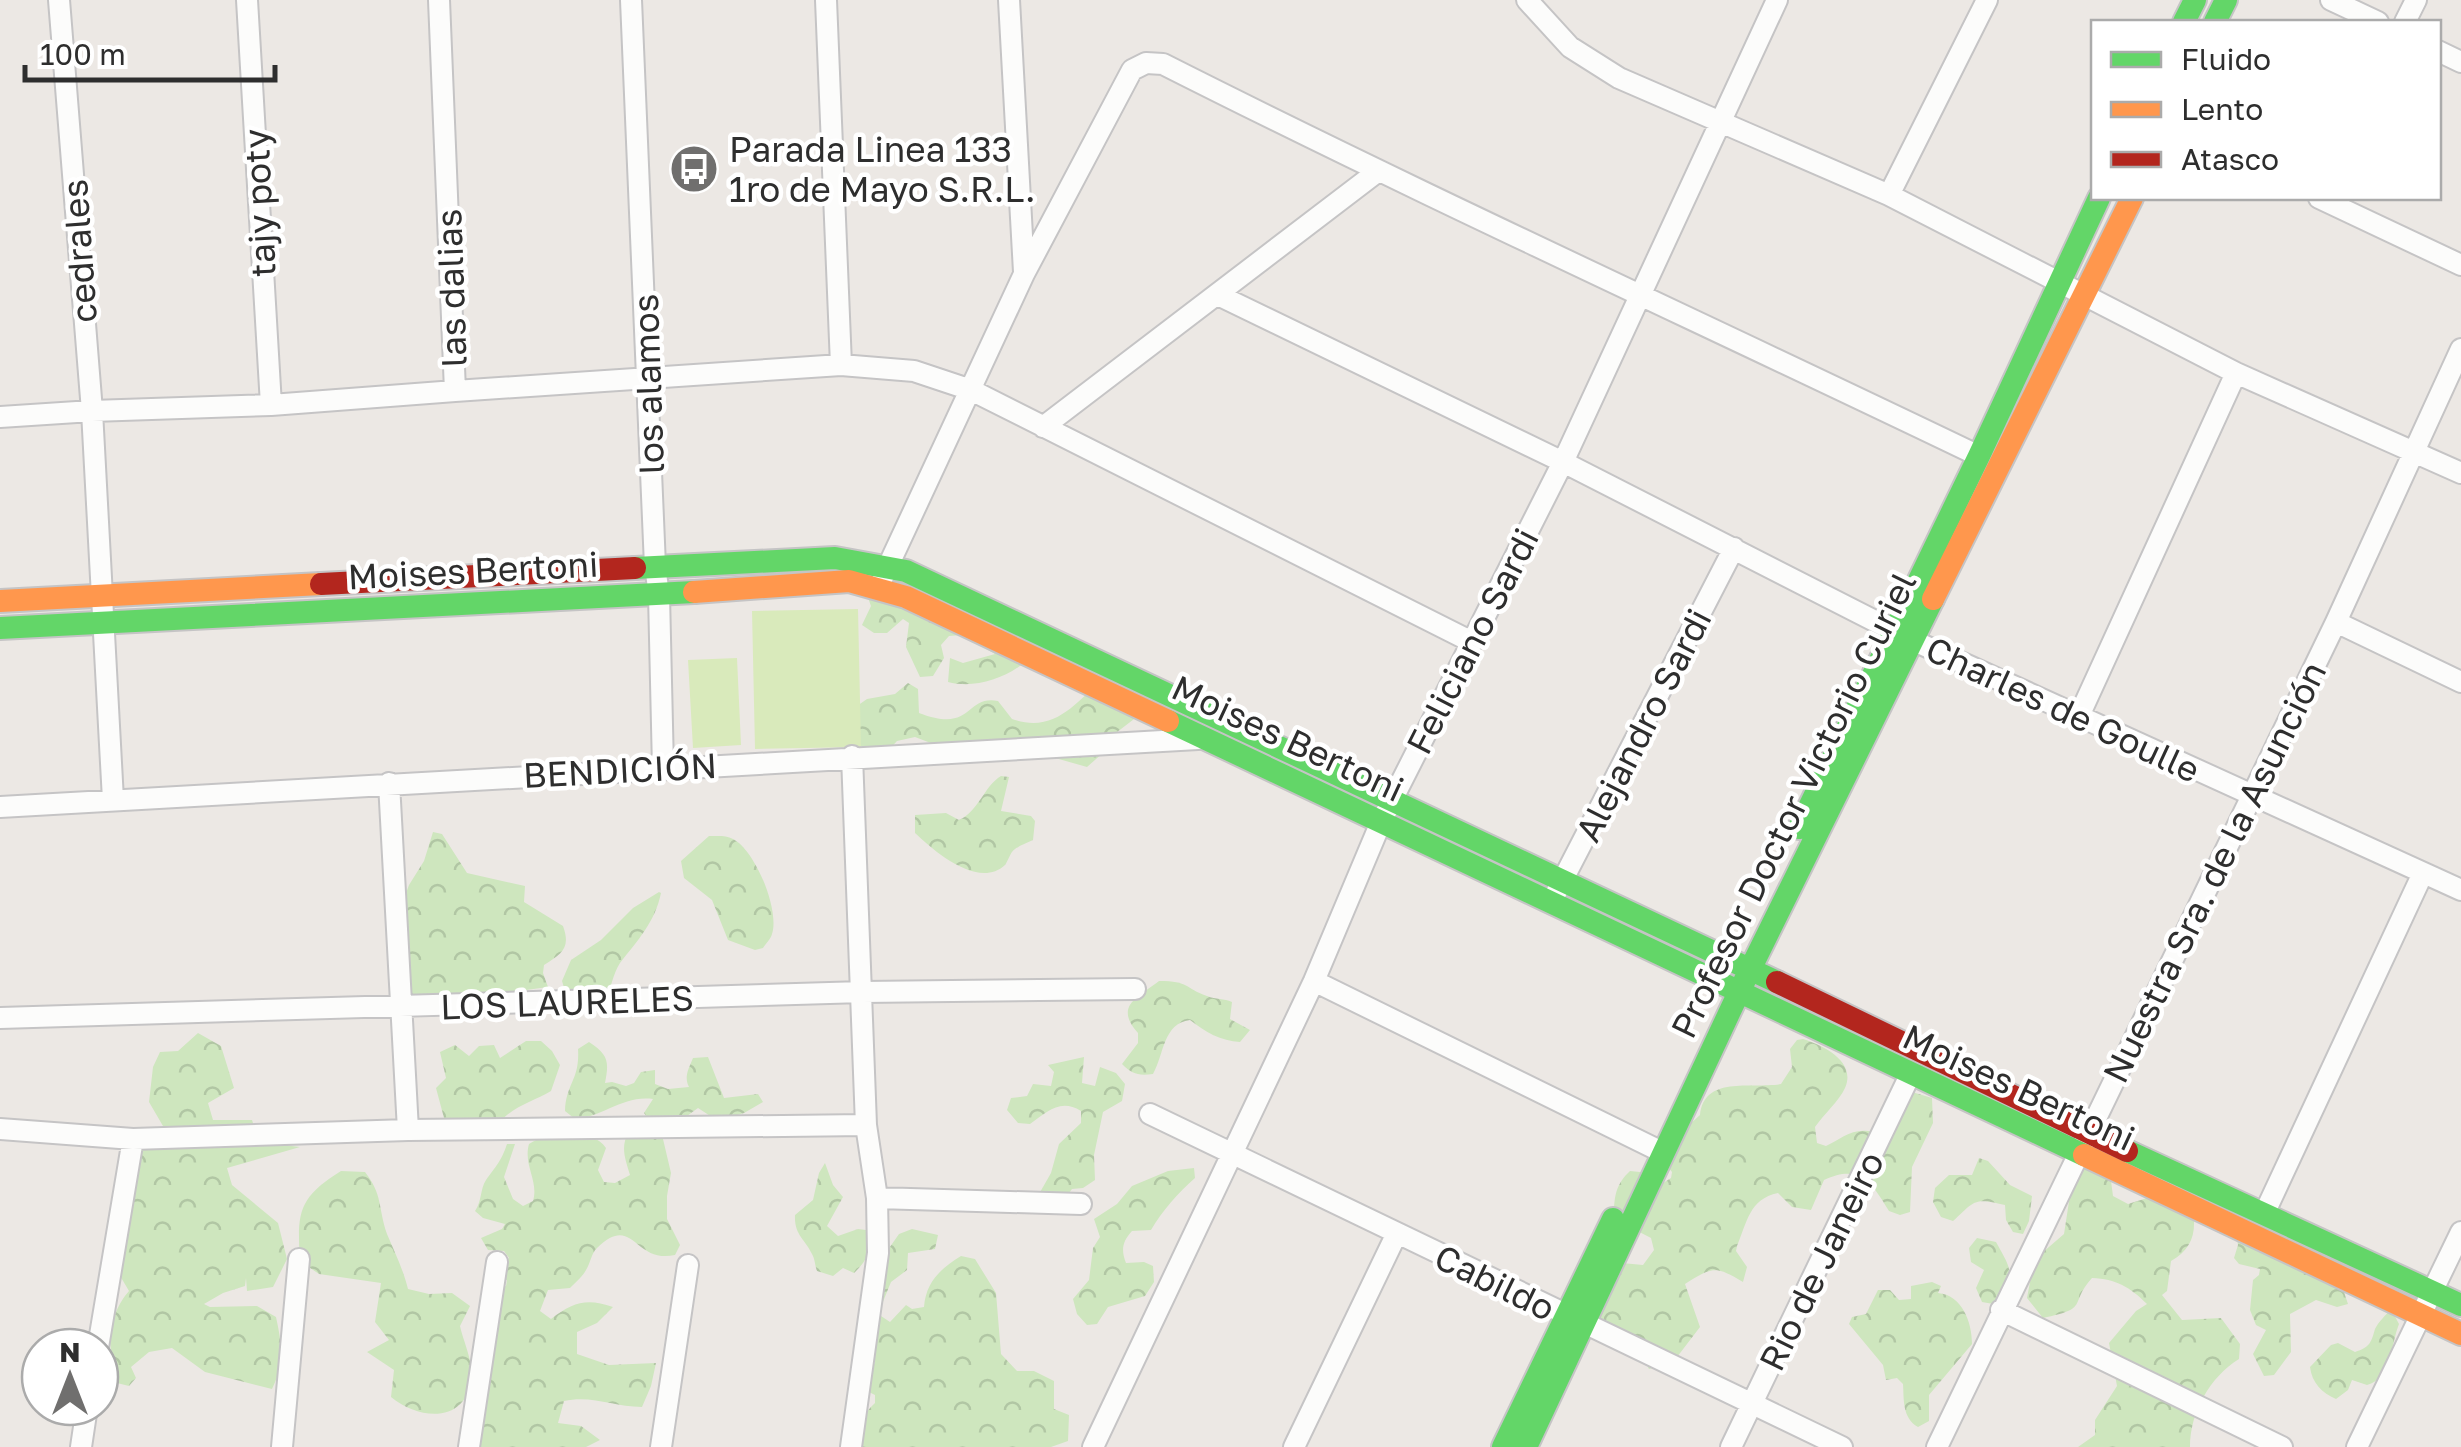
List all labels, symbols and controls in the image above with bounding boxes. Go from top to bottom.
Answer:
scale bar [25,20,275,82]
legend [2091,20,2441,200]
text: 100 m [40,36,126,72]
text: Fluido [2181,41,2271,77]
text: Lento [2181,91,2263,127]
street label: tajy poty [234,128,284,278]
place label: Parada Linea 133 1ro de Mayo S.R.L. [729,128,1035,210]
text: Atasco [2181,141,2279,177]
bus stop icon: Parada Linea 133 1ro de Mayo S.R.L. [668,143,720,195]
street label: cedrales [53,178,105,324]
street label: las dalias [427,208,475,368]
street label: los alamos [624,293,672,475]
street label: Feliciano Sardi [1397,521,1547,761]
street label: Moises Bertoni [347,542,599,598]
street label: Profesor Doctor Victorio Curiel [1662,565,1924,1045]
street label: Alejandro Sardi [1566,602,1720,848]
street label: Charles de Goulle [1920,627,2206,791]
street label: Nuestra Sra. de la Asunción [2094,655,2334,1089]
street label: Moises Bertoni [1166,666,1410,810]
street label: BENDICIÓN [522,744,718,796]
street label: LOS LAURELES [440,977,694,1027]
street label: Moises Bertoni [1897,1015,2141,1159]
street label: Rio de Janeiro [1750,1145,1892,1377]
street label: Cabildo [1428,1235,1562,1329]
north arrow [20,1327,120,1427]
text: N [59,1335,81,1368]

